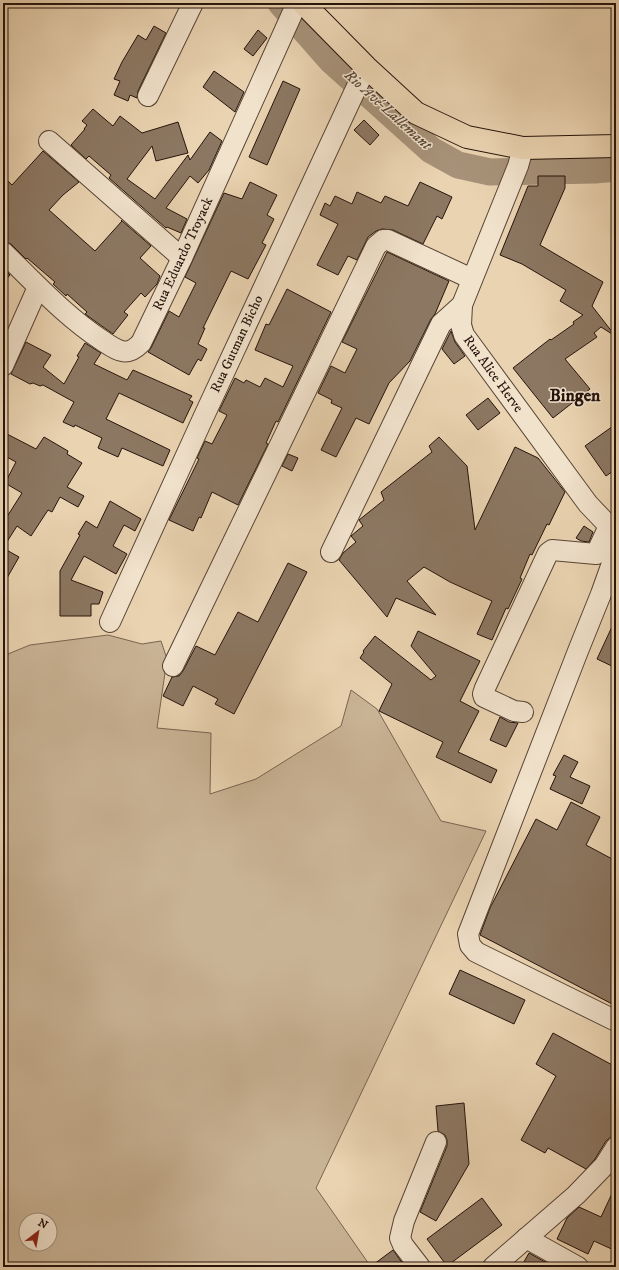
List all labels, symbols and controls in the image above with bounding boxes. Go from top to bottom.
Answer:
water label: Rio Avé‐Lallemant [340,65,437,155]
street label: Rua Eduardo Troyack [149,194,217,314]
street label: Rua Gutman Bicho [207,292,268,396]
street label: Rua Alice Herve [459,332,527,416]
district label: Bingen [550,385,601,407]
north arrow [18,1212,58,1252]
text: N [35,1216,50,1233]

